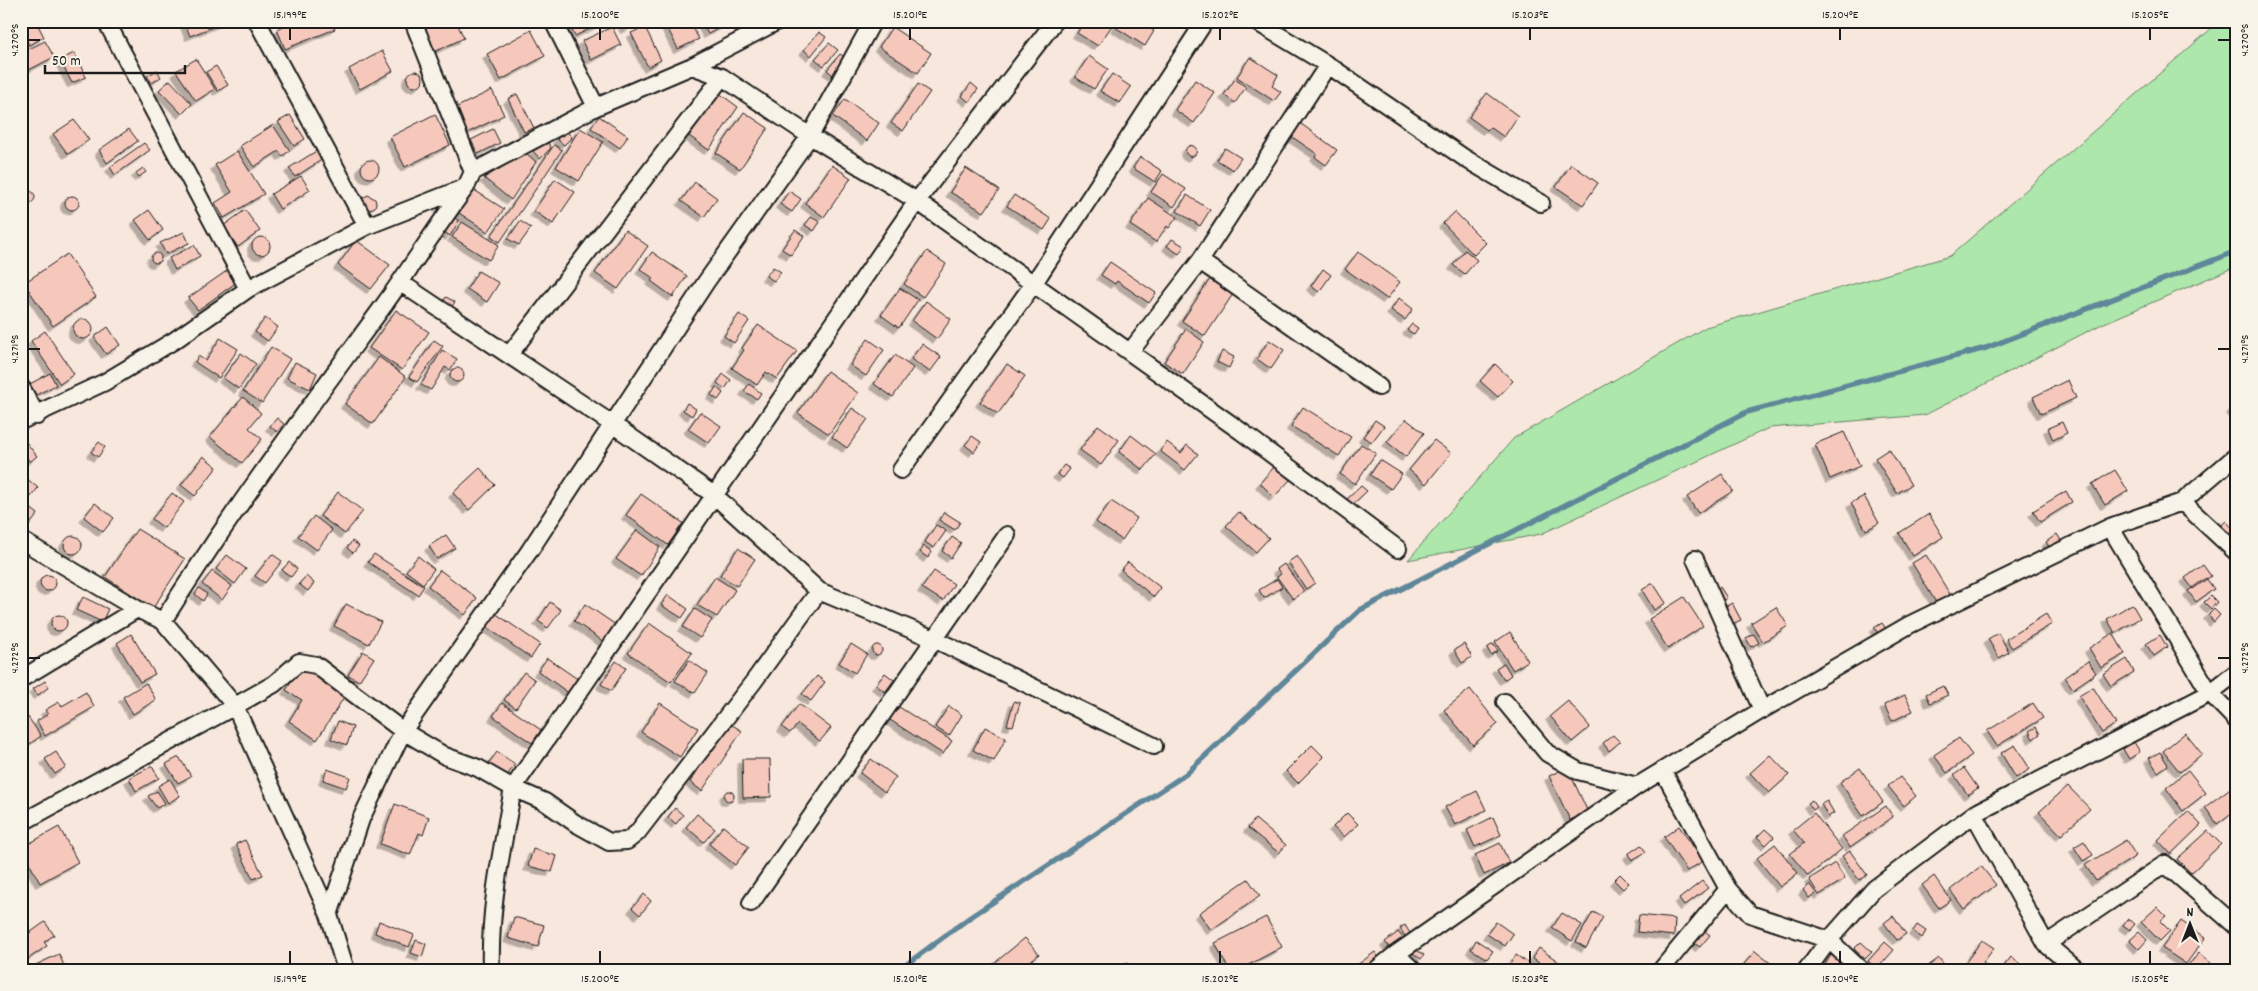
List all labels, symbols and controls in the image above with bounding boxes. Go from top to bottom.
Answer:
text: 15.199°E [273,7,307,24]
text: 15.200°E [581,7,619,24]
text: 15.201°E [893,7,927,24]
text: 15.202°E [1202,7,1239,24]
text: 15.203°E [1512,7,1549,24]
text: 15.204°E [1822,7,1859,24]
text: 15.205°E [2132,7,2169,24]
text: 4.270°S [7,24,24,56]
text: 4.270°S [2237,24,2254,56]
scale bar [45,42,185,74]
text: 50 m [52,51,81,73]
text: 4.271°S [7,335,24,363]
text: 4.271°S [2237,335,2254,363]
text: 4.272°S [7,642,24,674]
text: 4.272°S [2237,642,2254,674]
north arrow [2166,898,2216,948]
text: N [2187,903,2194,923]
text: 15.199°E [273,971,307,988]
text: 15.200°E [581,971,619,988]
text: 15.201°E [893,971,927,988]
text: 15.202°E [1202,971,1239,988]
text: 15.203°E [1512,971,1549,988]
text: 15.204°E [1822,971,1859,988]
text: 15.205°E [2132,971,2169,988]

